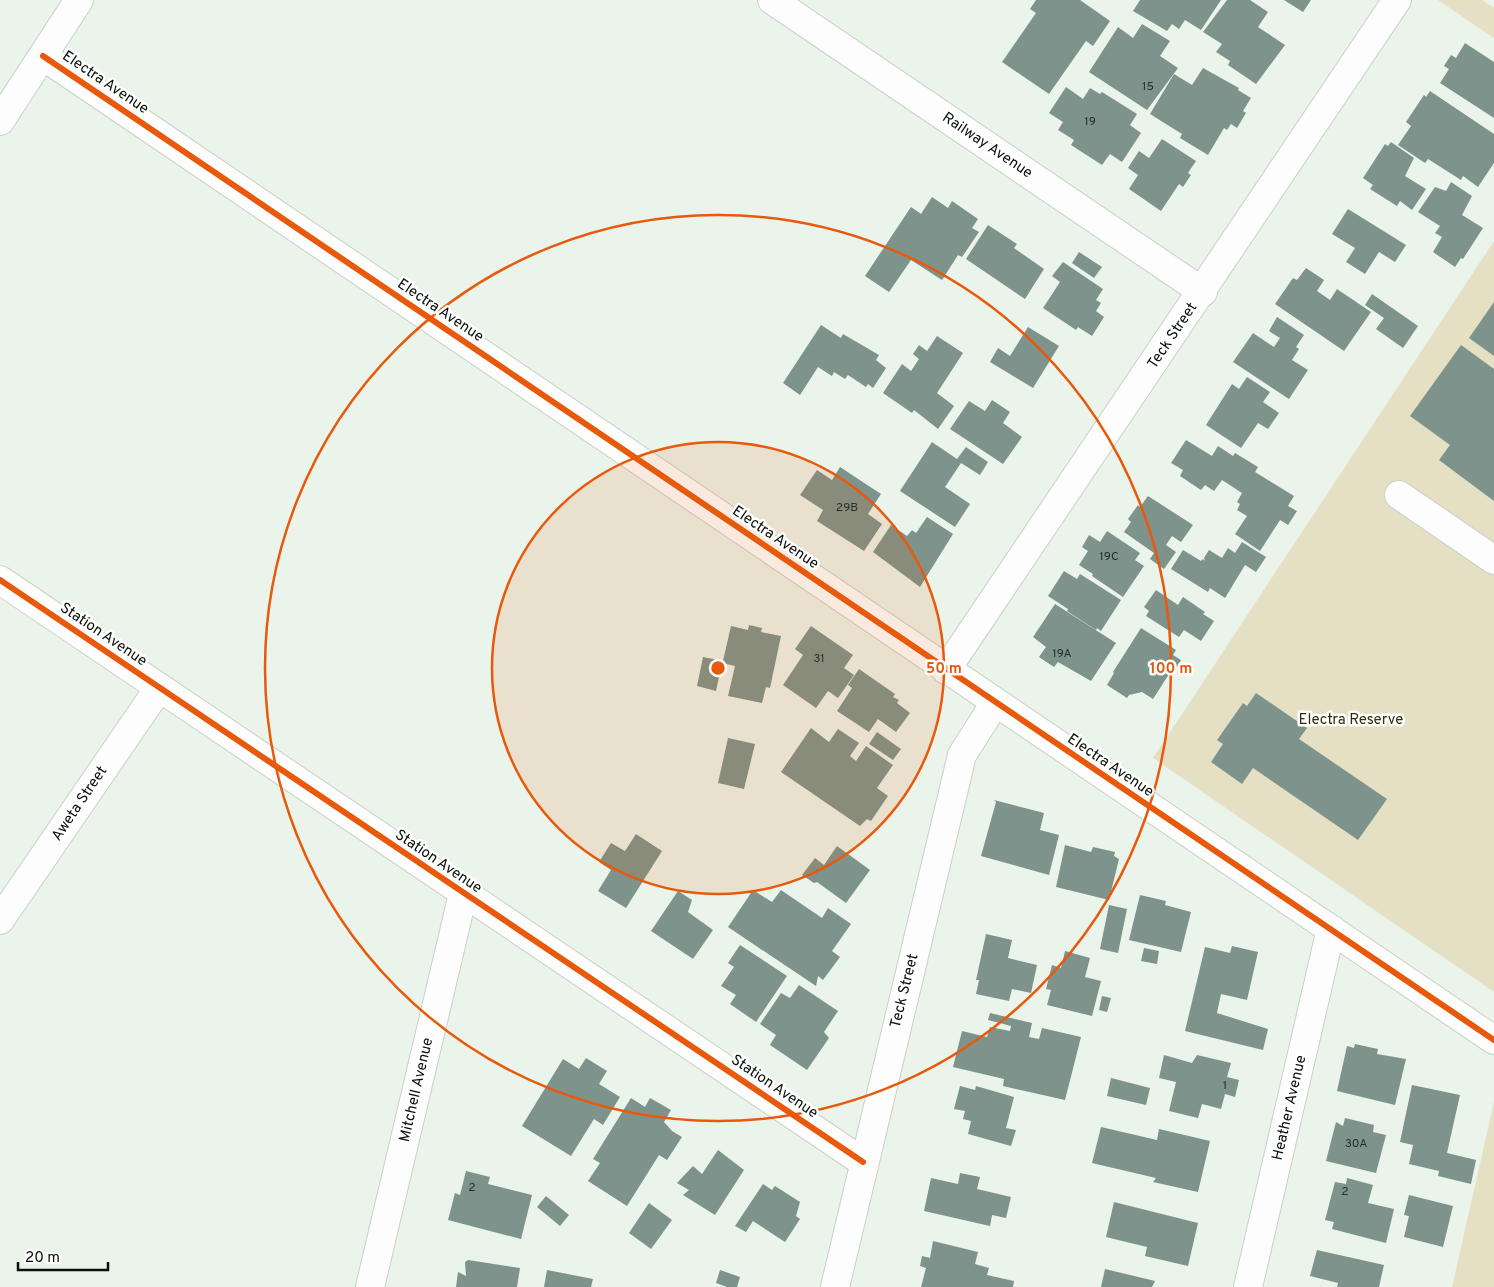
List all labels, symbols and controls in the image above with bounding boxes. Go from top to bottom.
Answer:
street label: Electra Avenue [58,47,152,119]
house number: 15 [1142,79,1154,95]
street label: Railway Avenue [938,109,1036,183]
house number: 19 [1084,114,1096,130]
street label: Electra Avenue [393,275,487,347]
street label: Teck Street [1144,299,1202,373]
house number: 29B [836,500,858,516]
street label: Electra Avenue [728,502,822,574]
house number: 19C [1099,549,1119,565]
street label: Station Avenue [56,599,150,671]
house number: 19A [1052,646,1072,662]
house number: 31 [813,651,825,667]
centre of rings [709,659,727,677]
text: 50 m [926,660,962,679]
text: 100 m [1150,660,1192,679]
park label: Electra Reserve [1299,711,1403,730]
street label: Electra Avenue [1063,730,1157,802]
street label: Aweta Street [48,763,112,845]
street label: Station Avenue [391,826,485,898]
street label: Teck Street [887,952,923,1030]
street label: Mitchell Avenue [396,1036,438,1144]
street label: Station Avenue [727,1051,821,1123]
street label: Heather Avenue [1269,1054,1311,1162]
house number: 1 [1223,1078,1227,1094]
house number: 30A [1345,1136,1367,1152]
house number: 2 [468,1180,476,1196]
house number: 2 [1341,1184,1349,1200]
scale bar [18,1240,108,1272]
text: 20 m [25,1249,60,1268]

